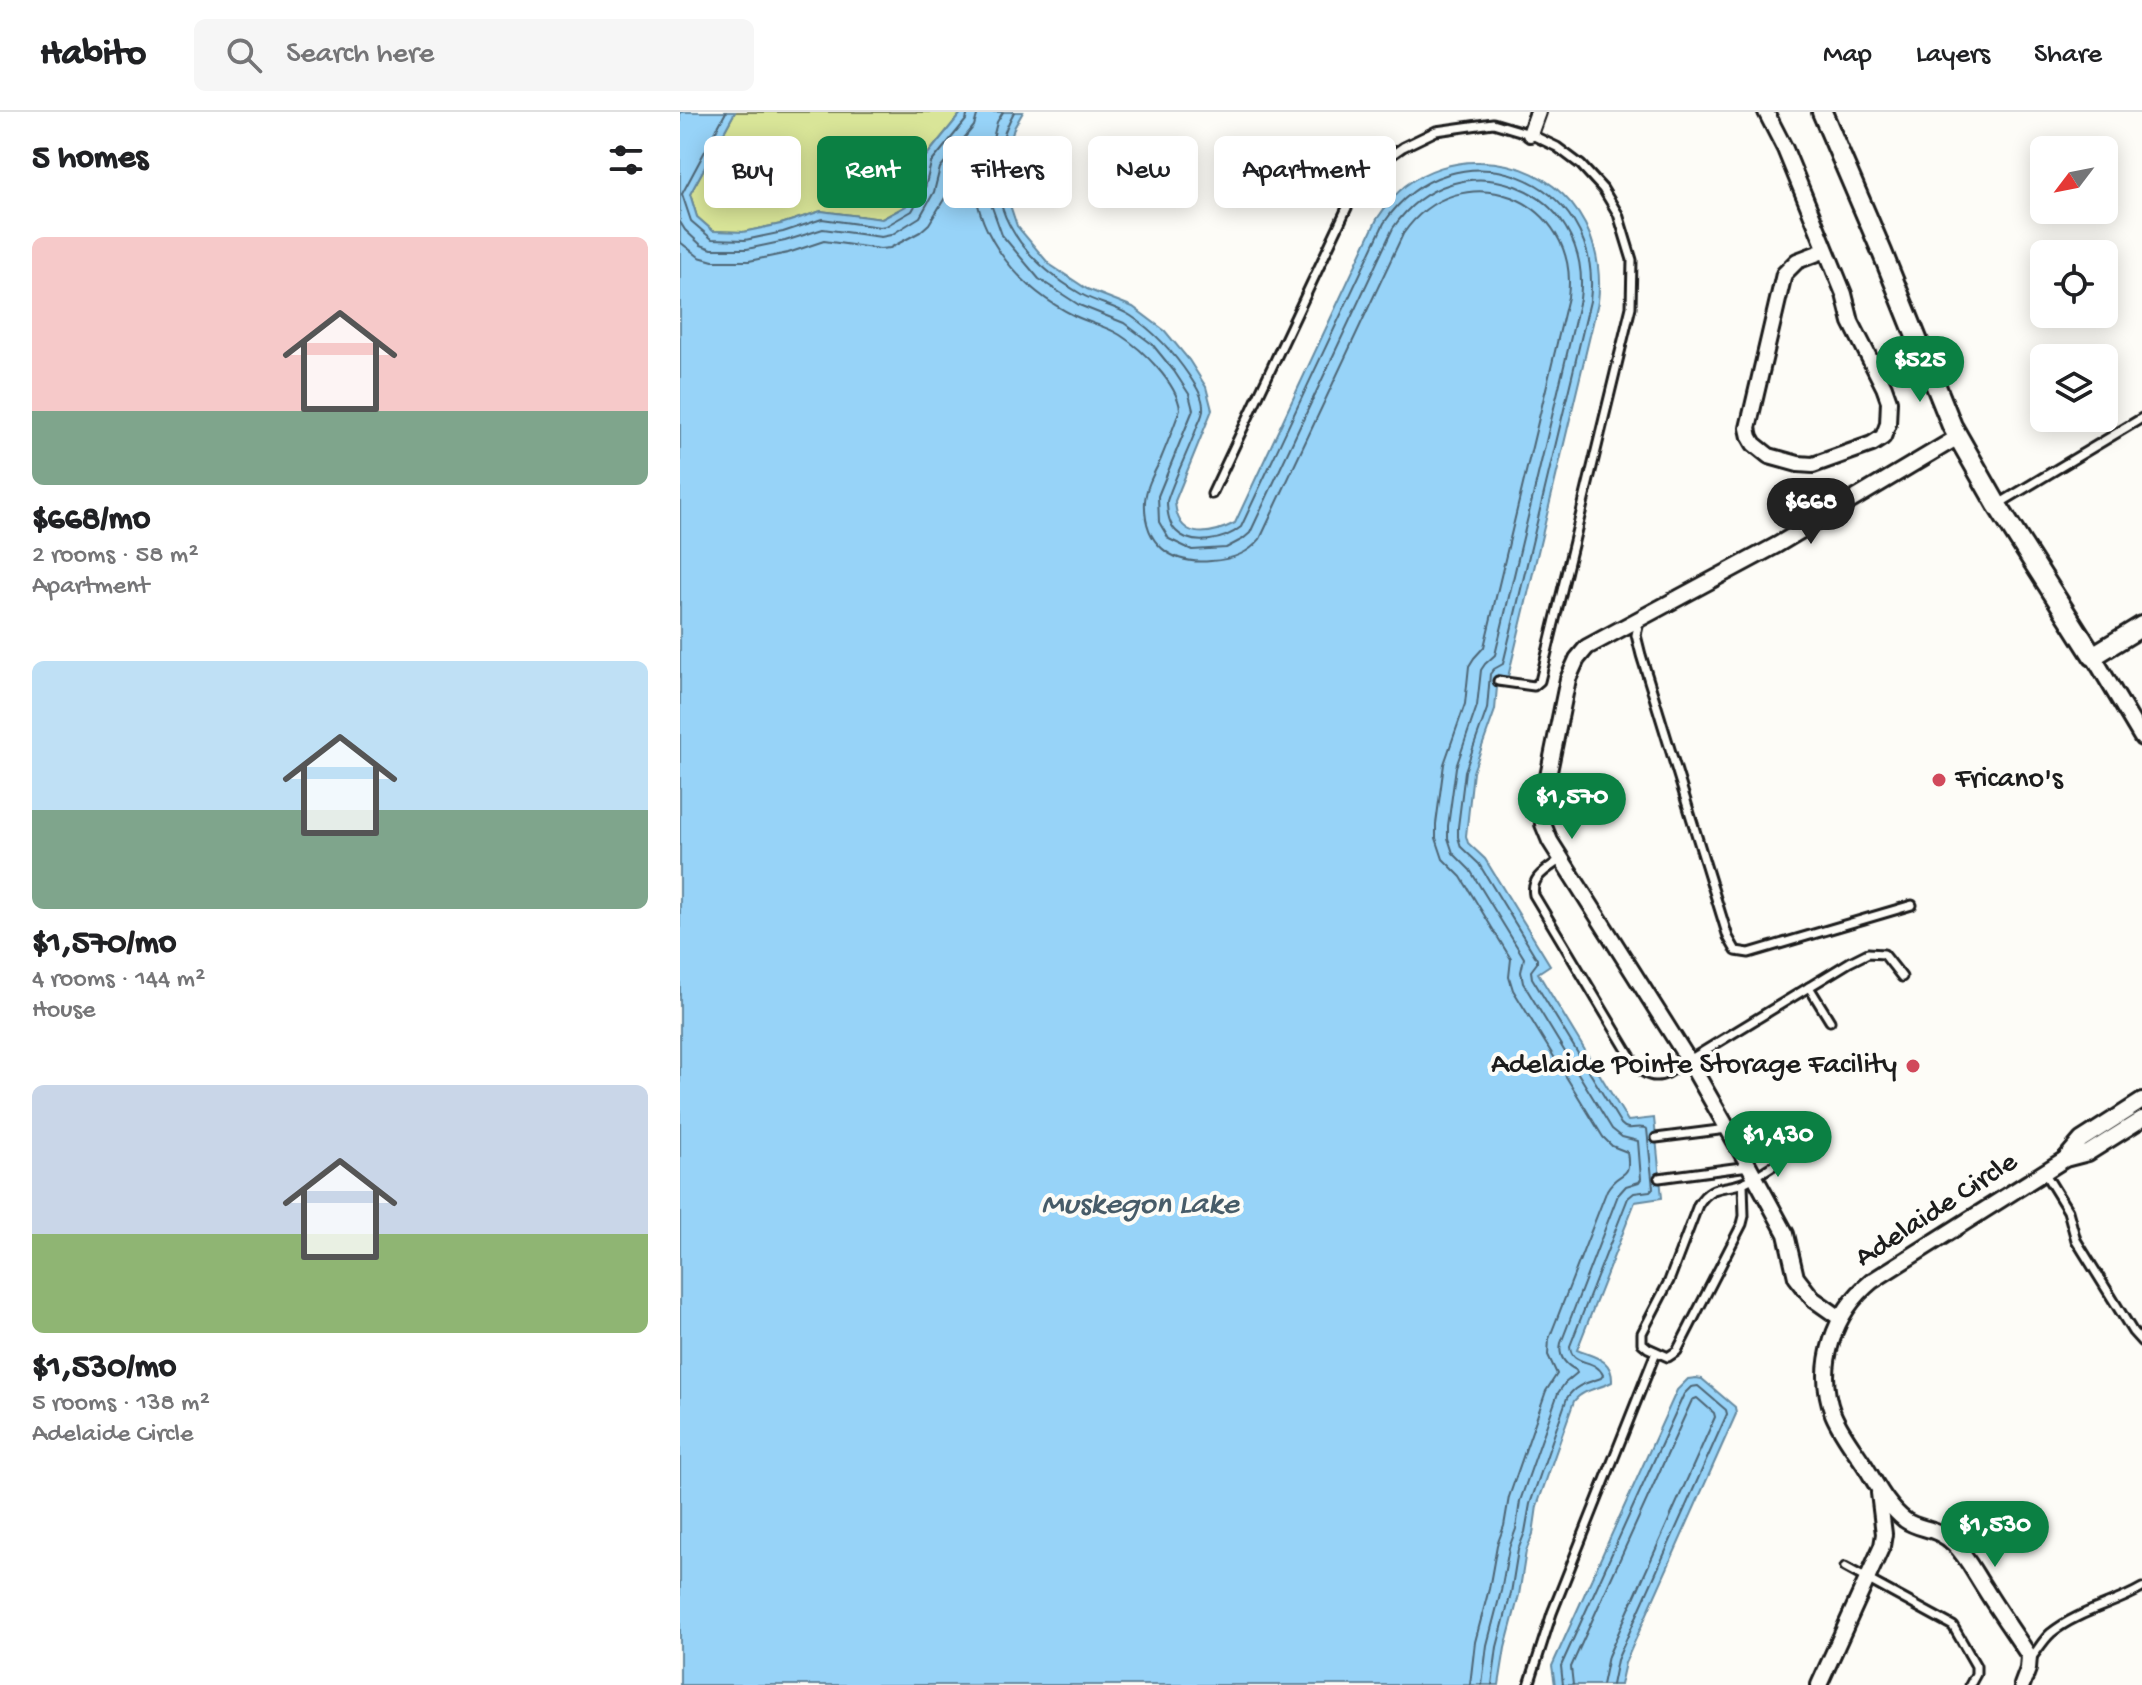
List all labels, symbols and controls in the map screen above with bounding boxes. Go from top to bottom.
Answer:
search box [194,19,754,91]
text: Habito [40,33,146,77]
icon: search [222,33,266,77]
text: Search here [286,38,434,73]
text: Map [1823,39,1872,72]
text: Layers [1916,39,1990,72]
text: Share [2034,39,2102,72]
chip: Buy [704,136,801,208]
chip: Rent [817,136,927,208]
chip: Filters [943,136,1072,208]
chip: New [1088,136,1198,208]
chip: Apartment [1214,136,1396,208]
north arrow [2030,136,2118,224]
map controls [2030,136,2118,432]
icon: filters [604,138,648,182]
text: 5 homes [32,140,148,180]
button: locate [2030,240,2118,328]
icon: home [268,289,412,433]
pin: $525 [1873,336,1967,404]
button: layers [2030,344,2118,432]
text: $525 [1894,346,1946,377]
pin: $668 [1764,478,1858,546]
text: $668 [1785,488,1837,519]
text: $668/mo [32,501,150,541]
text: 2 rooms · 58 m² [32,541,198,572]
text: Apartment [32,572,149,603]
icon: home [268,713,412,857]
place label: Fricano's [1954,763,2064,798]
marker: Fricano's [1930,771,1948,789]
pin: $1,570 [1507,773,1637,841]
text: $1,570 [1536,783,1608,814]
text: $1,570/mo [32,925,177,965]
text: 4 rooms · 144 m² [32,965,205,996]
text: House [32,996,96,1027]
place label: Adelaide Pointe Storage Facility [1491,1049,1897,1084]
marker: Adelaide Pointe Storage Facility [1904,1057,1922,1075]
pin: $1,430 [1713,1111,1843,1179]
text: $1,430 [1743,1121,1813,1152]
icon: home [268,1137,412,1281]
street label: Adelaide Circle [1849,1145,2025,1276]
water label: Muskegon Lake [1041,1187,1240,1225]
text: $1,530/mo [32,1349,176,1389]
text: 5 rooms · 138 m² [32,1389,210,1420]
text: Adelaide Circle [32,1420,194,1451]
pin: $1,530 [1930,1501,2060,1569]
text: $1,530 [1959,1511,2031,1542]

